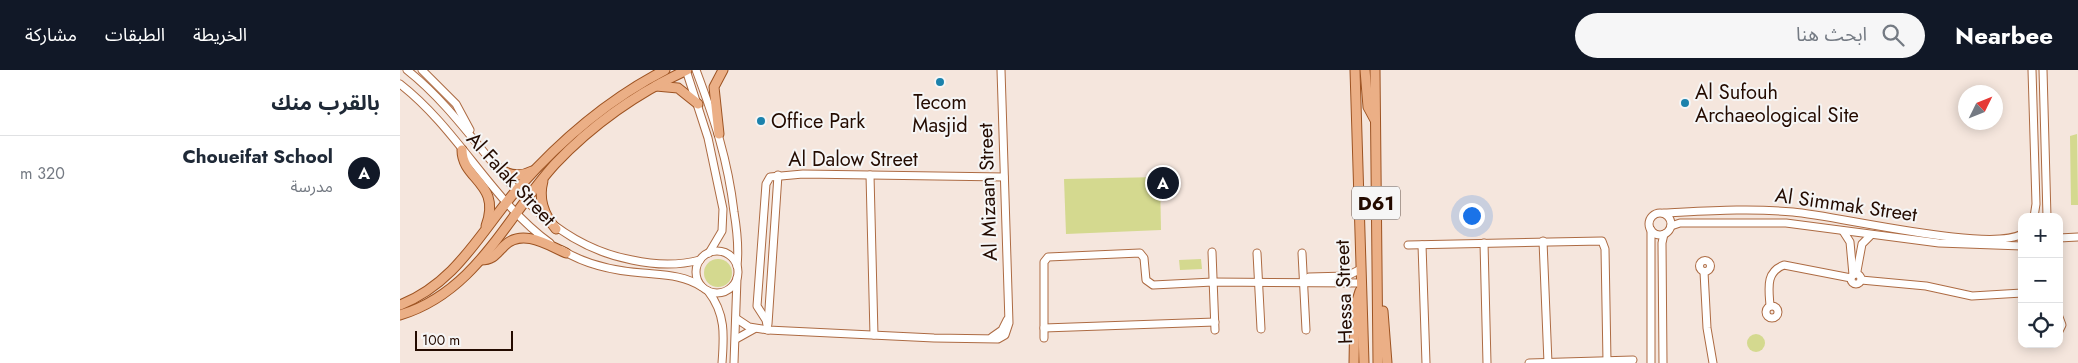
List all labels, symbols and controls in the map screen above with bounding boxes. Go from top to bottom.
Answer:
search box [1575,13,1925,58]
text: Nearbee [1955,18,2053,53]
text: ابحث هنا [1796,21,1867,48]
icon: search [1879,21,1907,49]
text: مشاركة [25,22,77,48]
text: الطبقات [105,22,165,48]
text: الخريطة [193,22,247,48]
marker: Tecom Masjid [934,76,946,88]
place label: Al Sufouh Archaeological Site [1695,78,1859,130]
north arrow [1958,85,2003,130]
text: بالقرب منك [271,88,380,118]
place label: Tecom Masjid [912,88,968,140]
marker: Al Sufouh Archaeological Site [1679,97,1691,109]
place label: Office Park [771,107,865,136]
marker: Office Park [755,115,767,127]
street label: Al Mizaan Street [971,122,1005,261]
street label: Al Falak Street [460,125,563,233]
text: Choueifat School [182,143,333,170]
street label: Al Dalow Street [788,145,918,174]
text: 320 m [20,162,65,185]
text: A [358,162,370,185]
pin: A [1147,164,1179,202]
text: مدرسة [290,175,333,198]
street label: Al Simmak Street [1773,181,1919,229]
road number: D61 [1352,186,1400,220]
your location [1459,203,1485,229]
map controls [2018,213,2063,348]
button: + [2018,213,2063,258]
street label: Hessa Street [1328,239,1360,345]
button: − [2018,258,2063,303]
button: locate [2018,303,2063,348]
scale bar [415,328,512,351]
text: 100 m [422,330,460,350]

